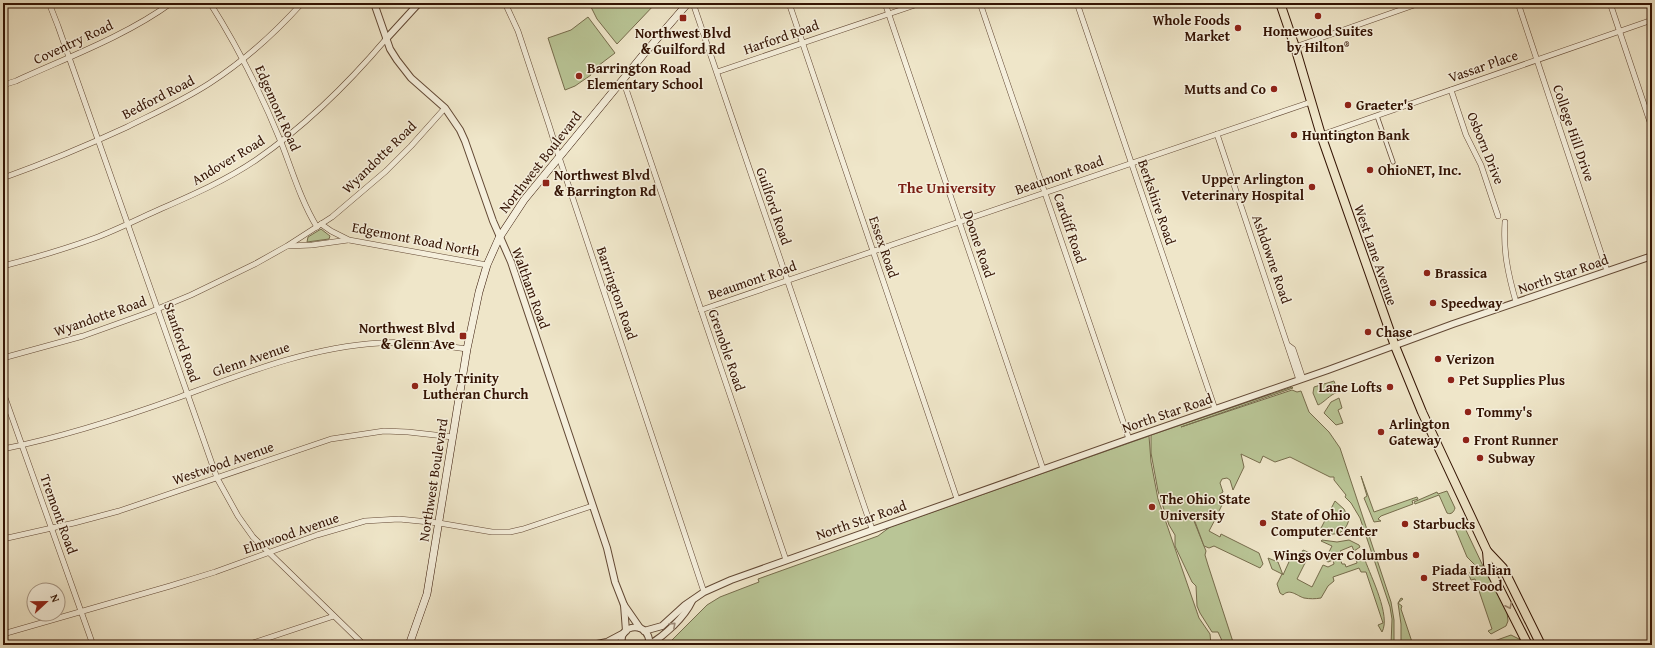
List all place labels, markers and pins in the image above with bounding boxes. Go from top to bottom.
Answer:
place label: Whole Foods Market [1152,10,1231,46]
marker: Homewood Suites by Hilton® [1313,11,1323,21]
marker: Northwest Blvd & Guilford Rd [678,13,688,23]
place label: Homewood Suites by Hilton® [1263,21,1373,57]
place label: Northwest Blvd & Guilford Rd [635,23,731,59]
marker: Whole Foods Market [1233,23,1243,33]
place label: Barrington Road Elementary School [587,58,704,94]
marker: Barrington Road Elementary School [574,71,584,81]
place label: Mutts and Co [1184,79,1267,99]
marker: Mutts and Co [1269,84,1279,94]
place label: Graeter's [1356,95,1413,115]
marker: Graeter's [1343,100,1353,110]
place label: Huntington Bank [1302,125,1410,145]
marker: Huntington Bank [1289,130,1299,140]
place label: OhioNET, Inc. [1378,160,1462,180]
place label: Northwest Blvd & Barrington Rd [554,165,656,201]
marker: OhioNET, Inc. [1365,165,1375,175]
place label: Upper Arlington Veterinary Hospital [1181,169,1305,205]
marker: Northwest Blvd & Barrington Rd [541,178,551,188]
marker: Upper Arlington Veterinary Hospital [1307,182,1317,192]
place label: Brassica [1435,263,1488,283]
marker: Brassica [1422,268,1432,278]
place label: Speedway [1441,293,1503,313]
marker: Speedway [1428,298,1438,308]
place label: Northwest Blvd & Glenn Ave [359,318,455,354]
place label: Chase [1376,322,1412,342]
marker: Chase [1363,327,1373,337]
marker: Northwest Blvd & Glenn Ave [458,331,468,341]
place label: Verizon [1446,349,1495,369]
marker: Verizon [1433,354,1443,364]
place label: Holy Trinity Lutheran Church [423,368,529,404]
place label: Pet Supplies Plus [1459,370,1565,390]
marker: Pet Supplies Plus [1446,375,1456,385]
place label: Lane Lofts [1318,377,1382,397]
marker: Holy Trinity Lutheran Church [410,381,420,391]
marker: Lane Lofts [1385,382,1395,392]
place label: Tommy's [1476,402,1532,422]
marker: Tommy's [1463,407,1473,417]
place label: Arlington Gateway [1389,414,1450,450]
marker: Arlington Gateway [1376,427,1386,437]
place label: Front Runner [1474,430,1559,450]
marker: Front Runner [1461,435,1471,445]
place label: Subway [1488,448,1536,468]
marker: Subway [1475,453,1485,463]
place label: The Ohio State University [1160,489,1251,525]
marker: The Ohio State University [1147,502,1157,512]
place label: State of Ohio Computer Center [1271,505,1378,541]
place label: Starbucks [1413,514,1475,534]
marker: State of Ohio Computer Center [1258,518,1268,528]
marker: Starbucks [1400,519,1410,529]
place label: Wings Over Columbus [1274,545,1408,565]
marker: Wings Over Columbus [1411,550,1421,560]
place label: Piada Italian Street Food [1432,560,1512,596]
marker: Piada Italian Street Food [1419,573,1429,583]

